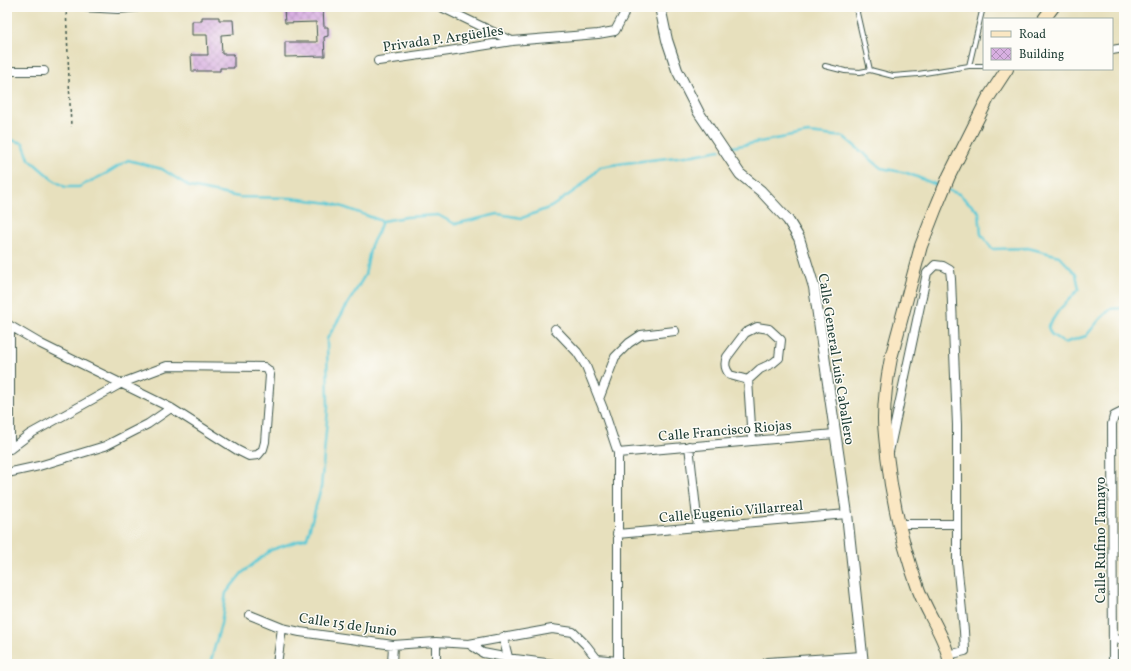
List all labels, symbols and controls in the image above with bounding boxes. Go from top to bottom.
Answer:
legend [983,18,1113,70]
street label: Privada P. Argüelles [382,22,505,57]
text: Road [1019,27,1046,43]
text: Building [1019,47,1064,63]
street label: Calle General Luis Caballero [813,272,858,446]
street label: Calle Francisco Riojas [658,416,793,447]
street label: Calle Rufino Tamayo [1092,477,1111,603]
street label: Calle Eugenio Villarreal [658,497,804,528]
street label: Calle 15 de Junio [298,609,398,642]

